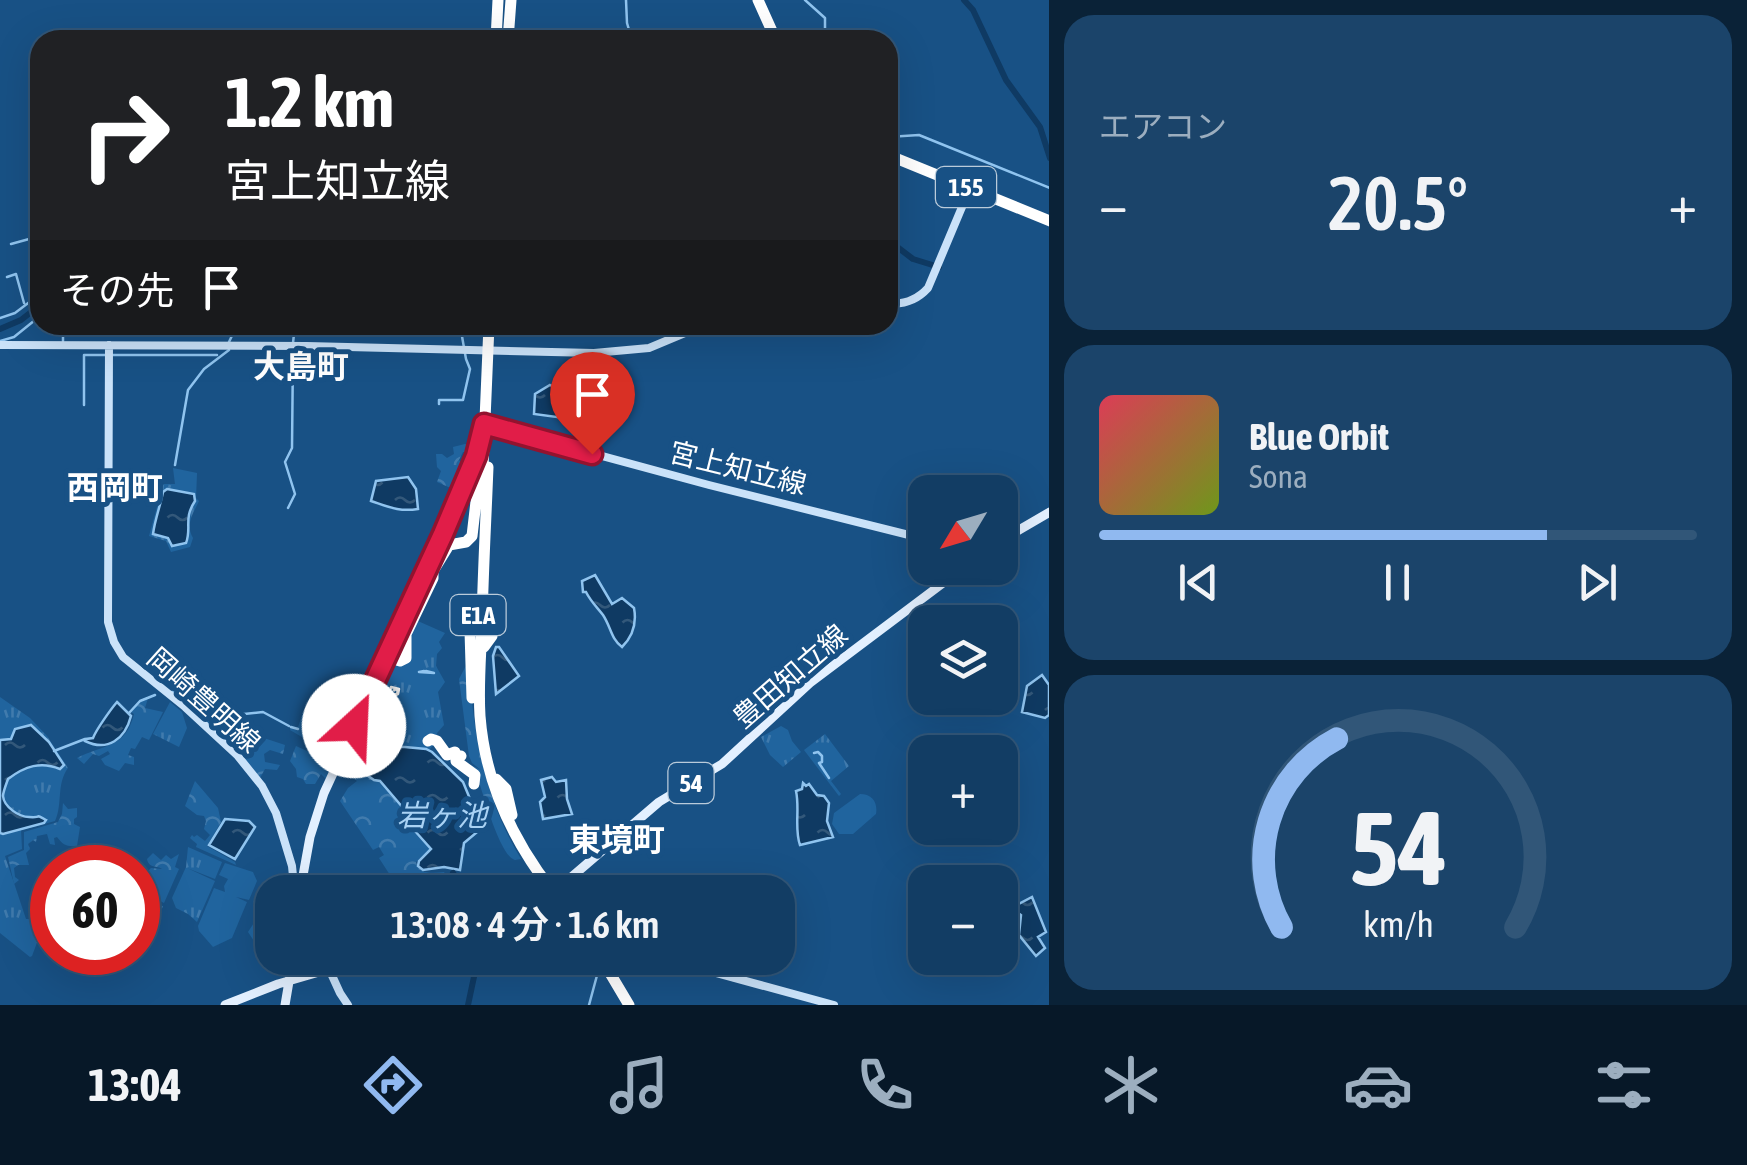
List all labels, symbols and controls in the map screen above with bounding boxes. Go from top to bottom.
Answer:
text: 1.2 km [225,62,394,142]
icon: right [60,70,190,200]
text: エアコン [1099,108,1227,145]
text: 宮上知立線 [225,155,450,207]
text: 20.5° [1328,160,1468,246]
road number: 155 [936,167,996,207]
text: − [1099,172,1128,235]
text: + [1668,172,1697,235]
icon: arrive [194,260,249,315]
text: その先 [60,269,174,312]
district label: 大島町 [253,348,349,385]
pin [550,352,635,455]
icon: arrive [565,367,620,422]
text: Blue Orbit [1249,415,1389,458]
street label: 宮上知立線 [666,436,810,500]
text: Sona [1249,458,1308,495]
district label: 西岡町 [67,469,163,506]
north arrow [908,475,1018,585]
map controls [908,475,1018,975]
icon: previous [1171,555,1226,610]
icon: pause [1370,555,1425,610]
icon: next [1570,555,1625,610]
road number: E1A [450,595,506,635]
button: layers [908,605,1018,715]
street label: 豊田知立線 [727,618,853,734]
street label: 岡崎豊明線 [141,641,267,759]
position arrow [302,674,406,778]
button: + [908,735,1018,845]
road number: 54 [668,763,714,803]
text: 54 [1349,788,1447,907]
water label: 岩ヶ池 [397,798,490,832]
district label: 東境町 [569,821,665,858]
speed limit sign: 60 [30,845,160,975]
button: − [908,865,1018,975]
text: 13:08 · 4 分 · 1.6 km [391,903,659,946]
text: km/h [1363,904,1433,945]
icon: directions [358,1050,428,1120]
icon: music [604,1050,674,1120]
icon: phone [850,1050,920,1120]
icon: climate [1096,1050,1166,1120]
icon: car [1343,1050,1413,1120]
icon: filters [1589,1050,1659,1120]
text: 13:04 [88,1059,182,1111]

